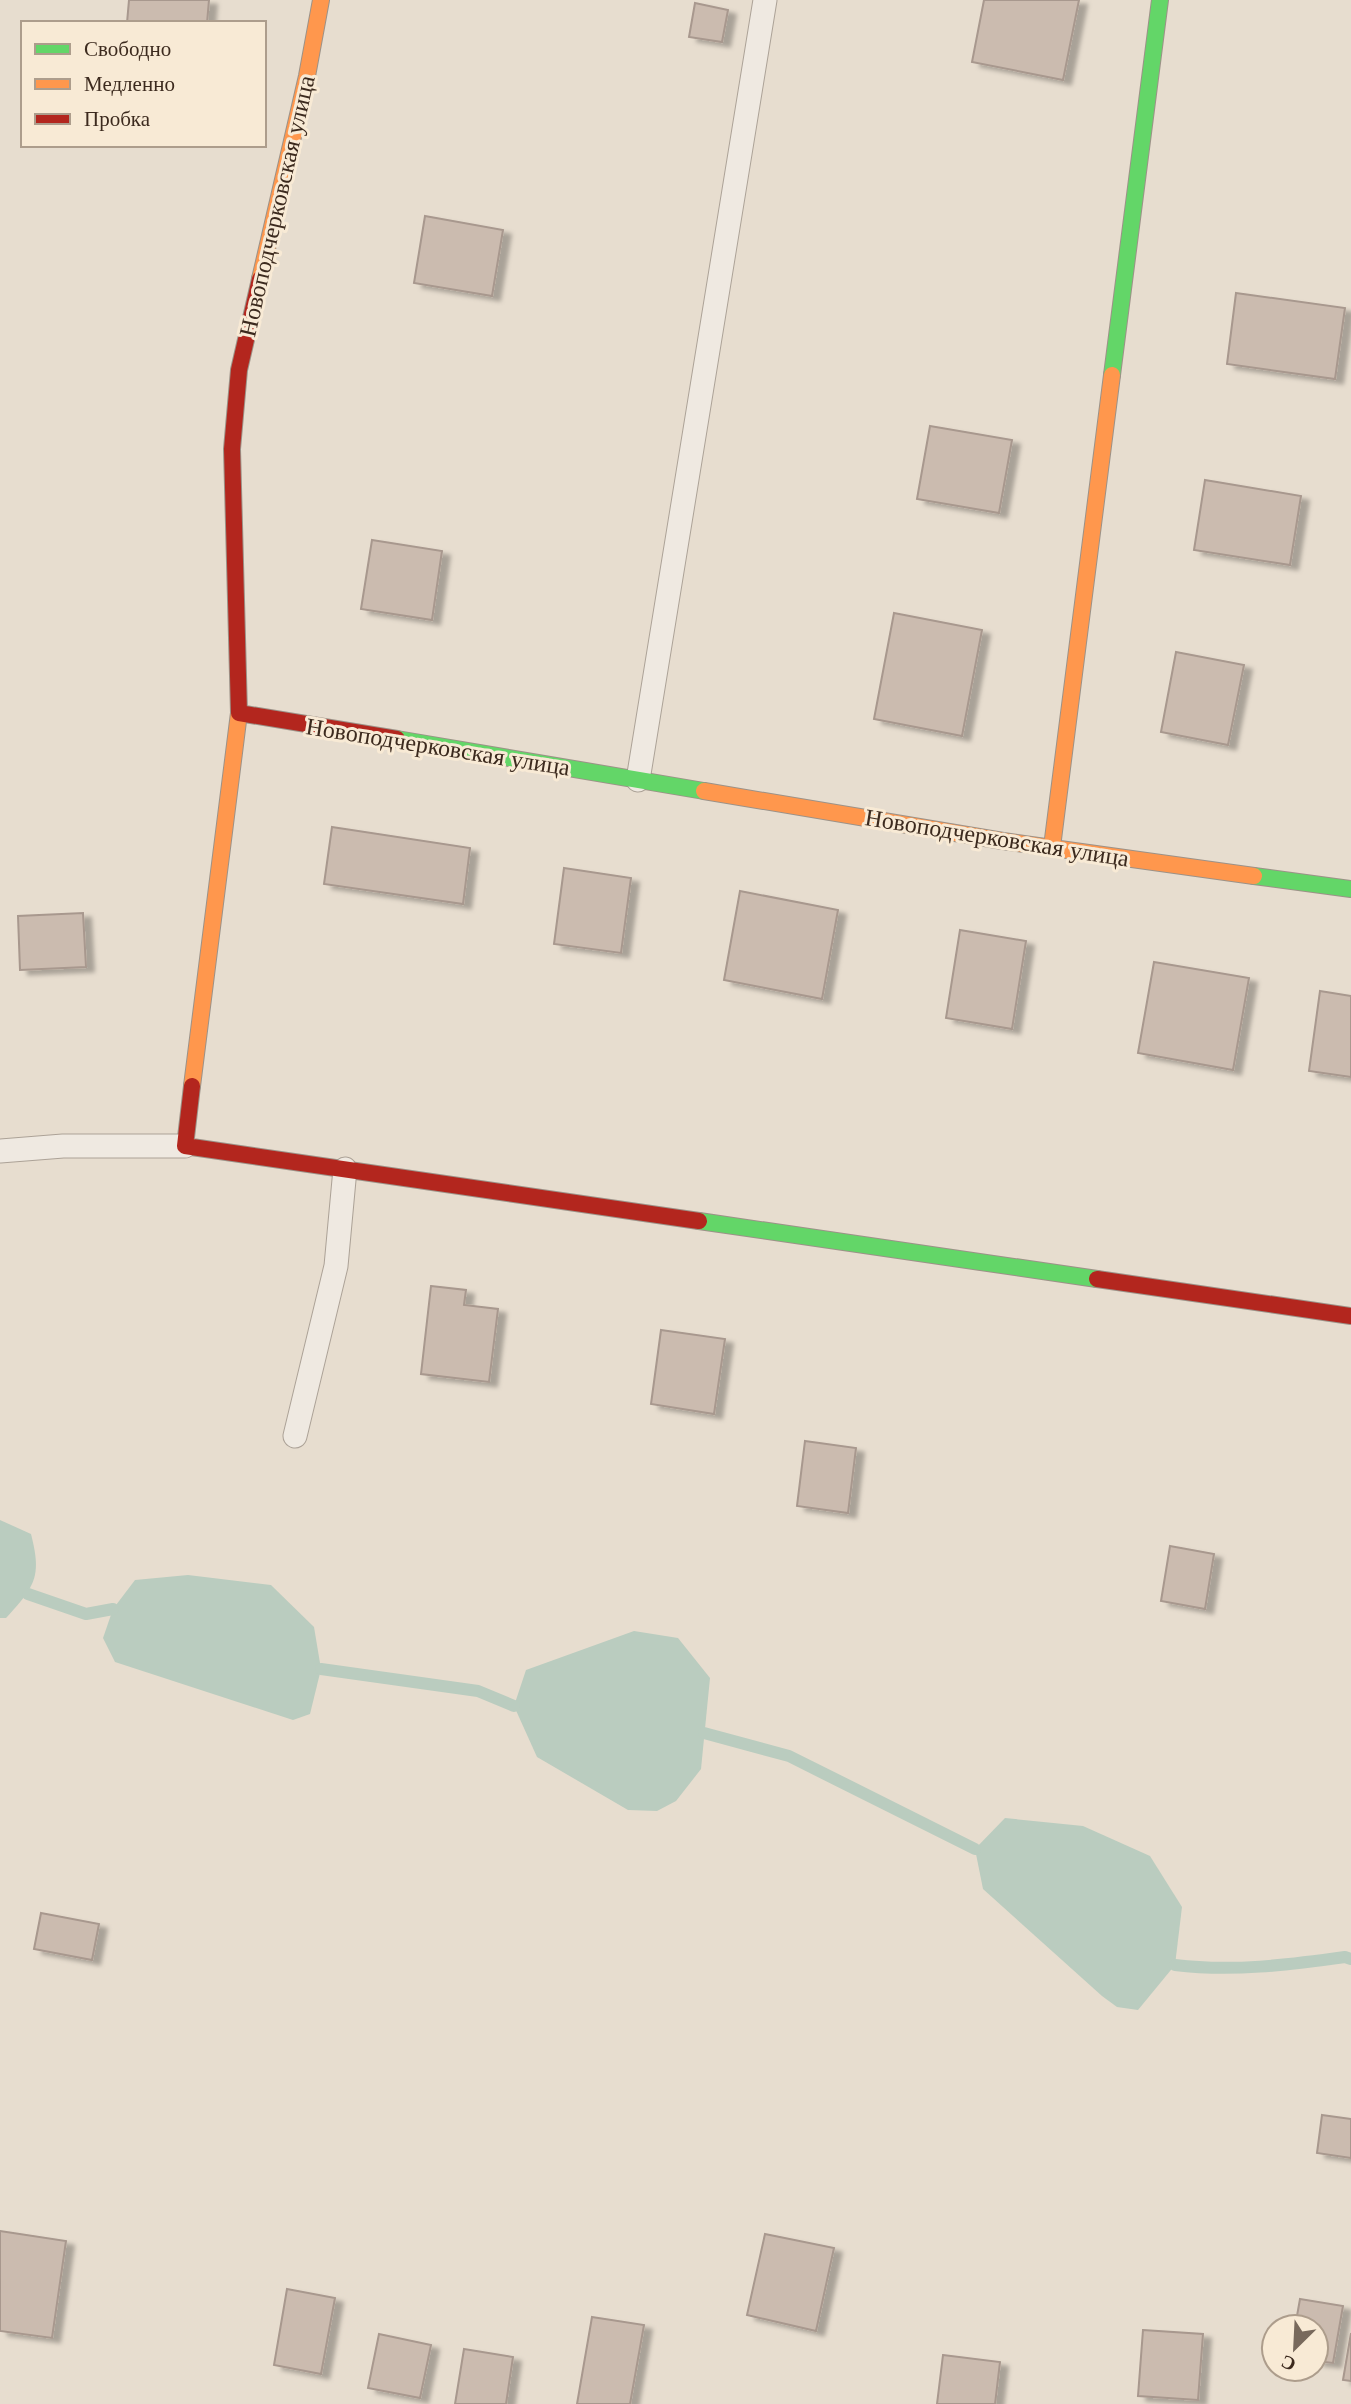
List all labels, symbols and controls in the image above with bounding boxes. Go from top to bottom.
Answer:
legend [21,21,266,147]
text: Свободно [84,36,171,62]
text: Медленно [84,71,175,97]
street label: Новоподчерковская улица [232,72,321,339]
text: Пробка [84,106,151,132]
street label: Новоподчерковская улица [304,711,573,782]
street label: Новоподчерковская улица [863,802,1132,873]
north arrow [1260,2313,1330,2383]
text: С [1277,2350,1299,2376]

